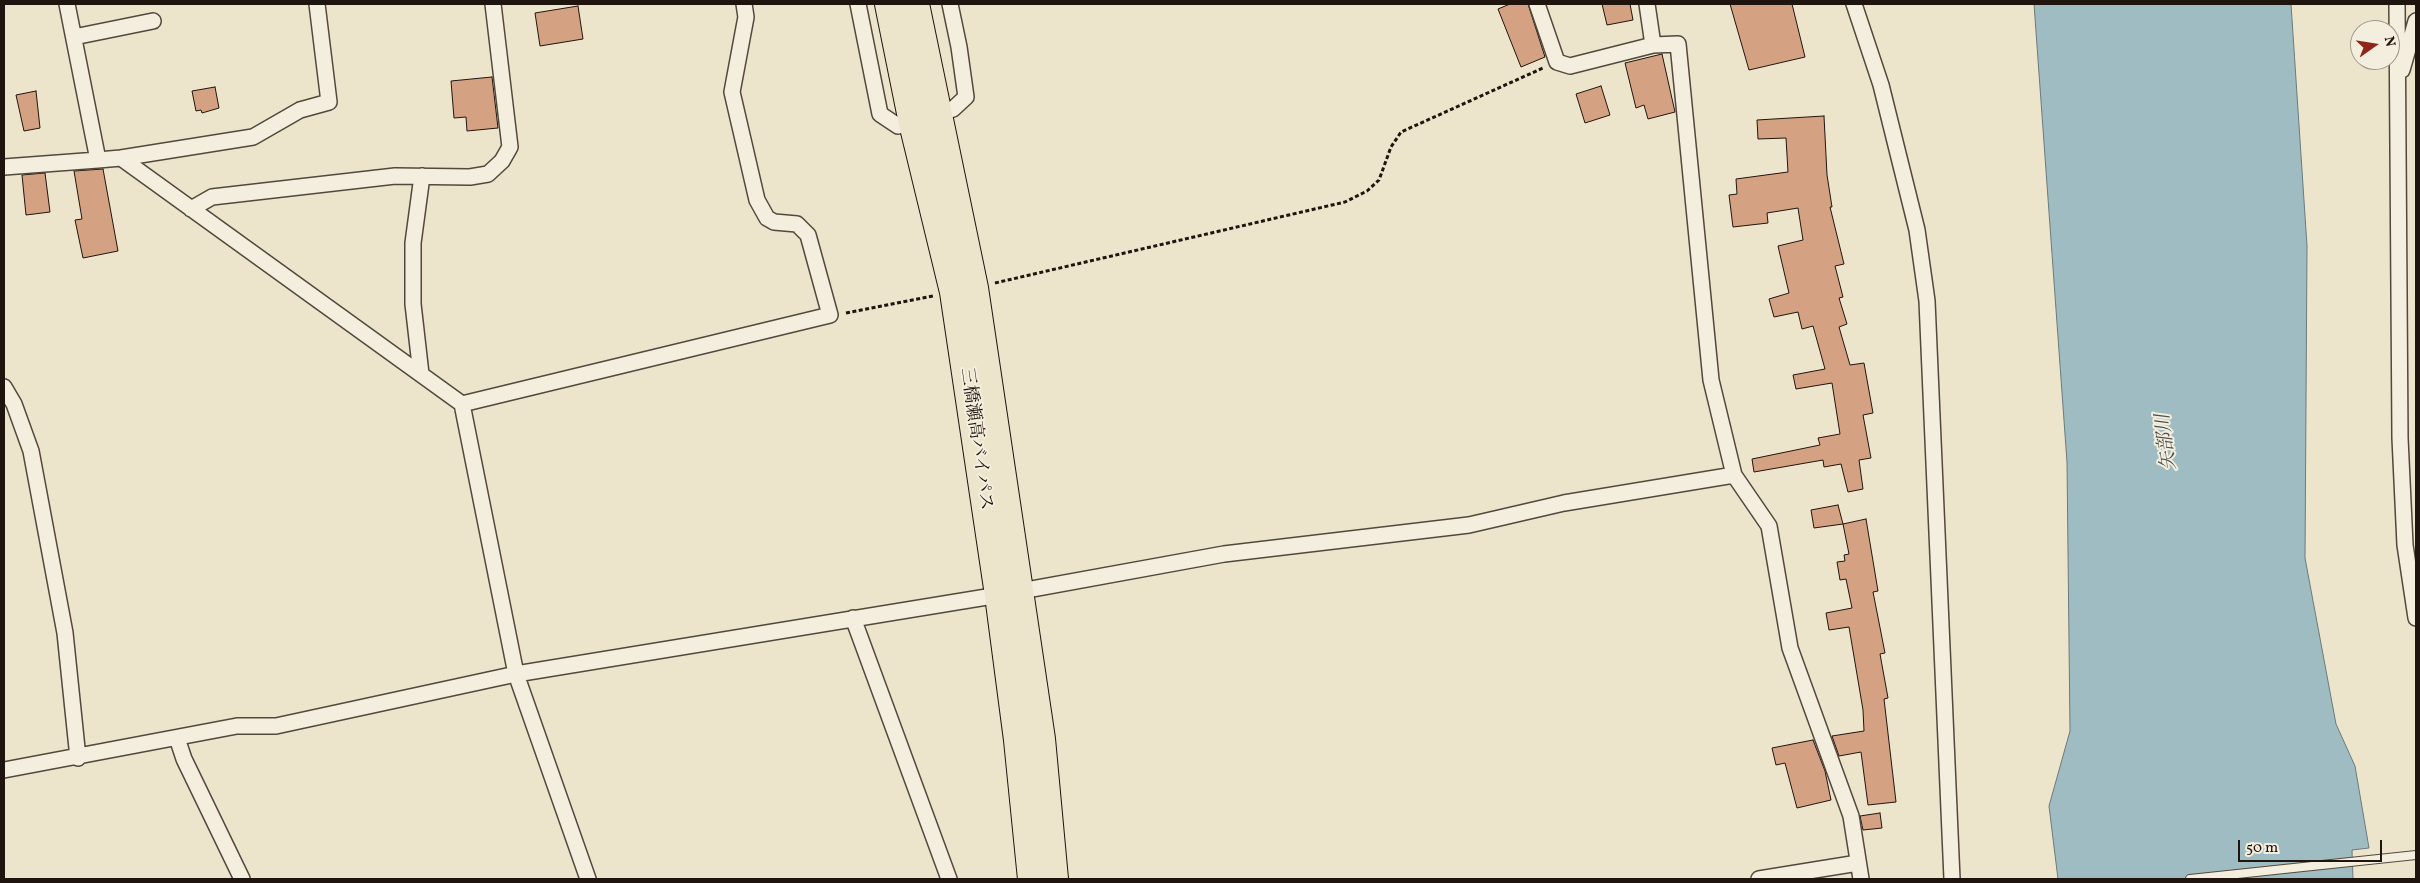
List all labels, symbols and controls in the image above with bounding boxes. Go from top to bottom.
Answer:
north arrow [2350,20,2400,70]
text: N [2379,35,2400,49]
street label: 三橋瀬高バイパス [954,366,996,512]
water label: 矢部川 [2153,412,2183,472]
scale bar [2240,830,2384,862]
text: 50 m [2246,838,2278,859]

